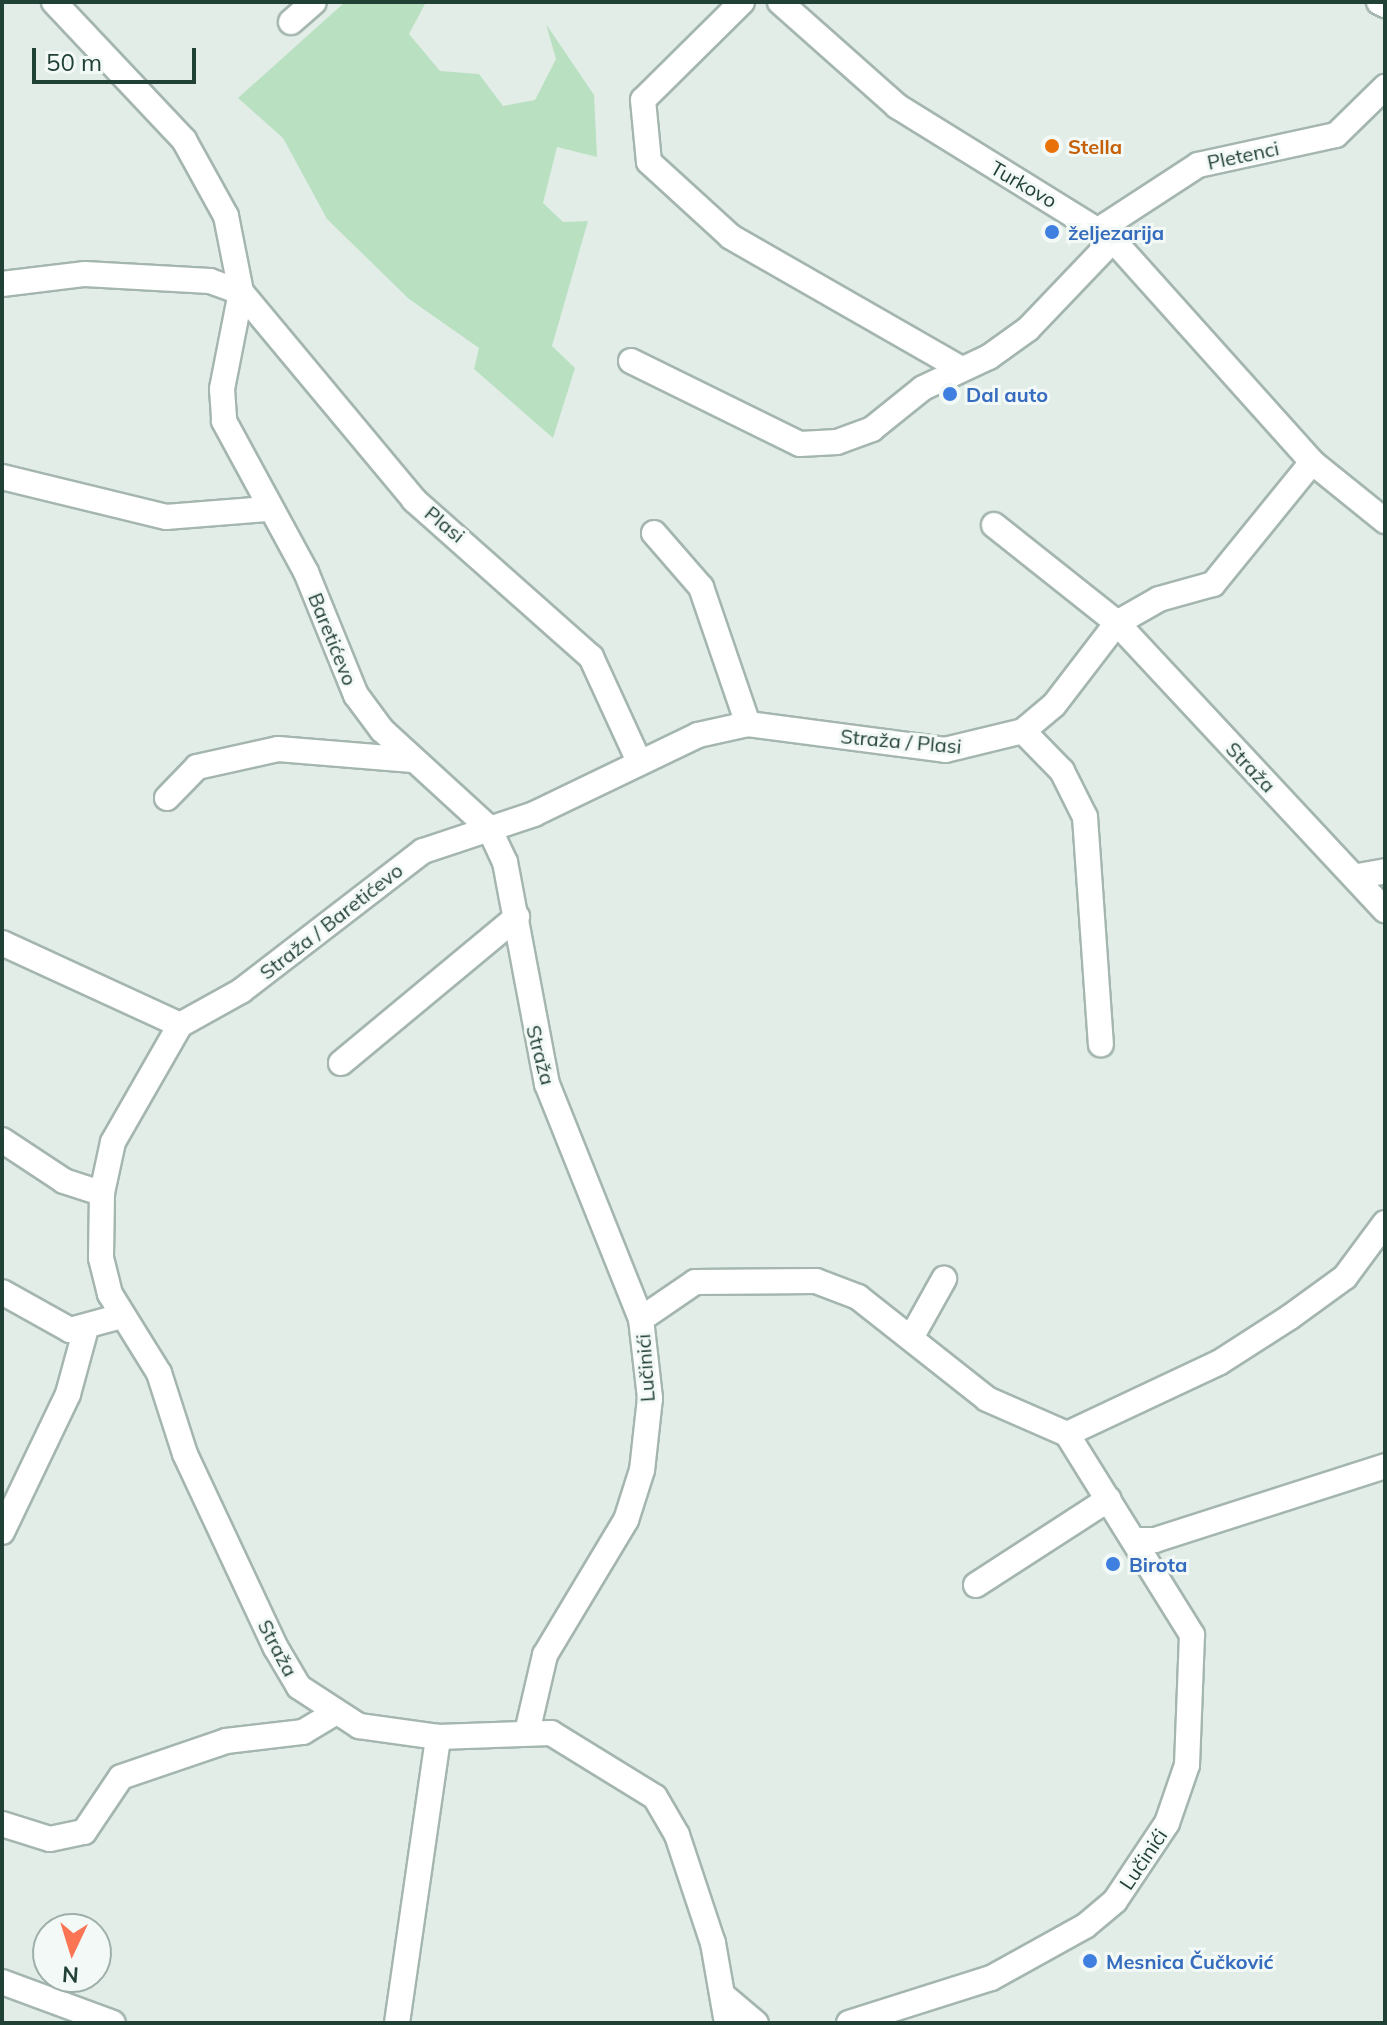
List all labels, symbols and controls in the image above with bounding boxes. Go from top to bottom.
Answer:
scale bar [36,32,200,82]
text: 50 m [46,47,102,77]
place label: Stella [1068,134,1122,158]
street label: Pletenci [1205,136,1281,174]
marker: Stella [1043,137,1061,155]
street label: Turkovo [987,155,1061,213]
place label: željezarija [1068,220,1164,244]
marker: željezarija [1043,223,1061,241]
place label: Dal auto [966,382,1048,406]
marker: Dal auto [941,385,959,403]
street label: Plasi [420,501,470,547]
street label: Baretićevo [304,589,362,689]
street label: Straža / Plasi [839,724,963,758]
street label: Straža [1221,737,1281,797]
street label: Straža / Baretićevo [255,858,407,984]
street label: Straža [522,1022,560,1088]
street label: Lučinići [631,1333,659,1403]
place label: Birota [1129,1552,1187,1576]
marker: Birota [1104,1555,1122,1573]
street label: Straža [253,1615,303,1681]
street label: Lučinići [1114,1824,1172,1894]
north arrow [32,1913,112,1993]
place label: Mesnica Čučković [1106,1949,1274,1973]
marker: Mesnica Čučković [1081,1952,1099,1970]
text: N [61,1960,80,1989]

